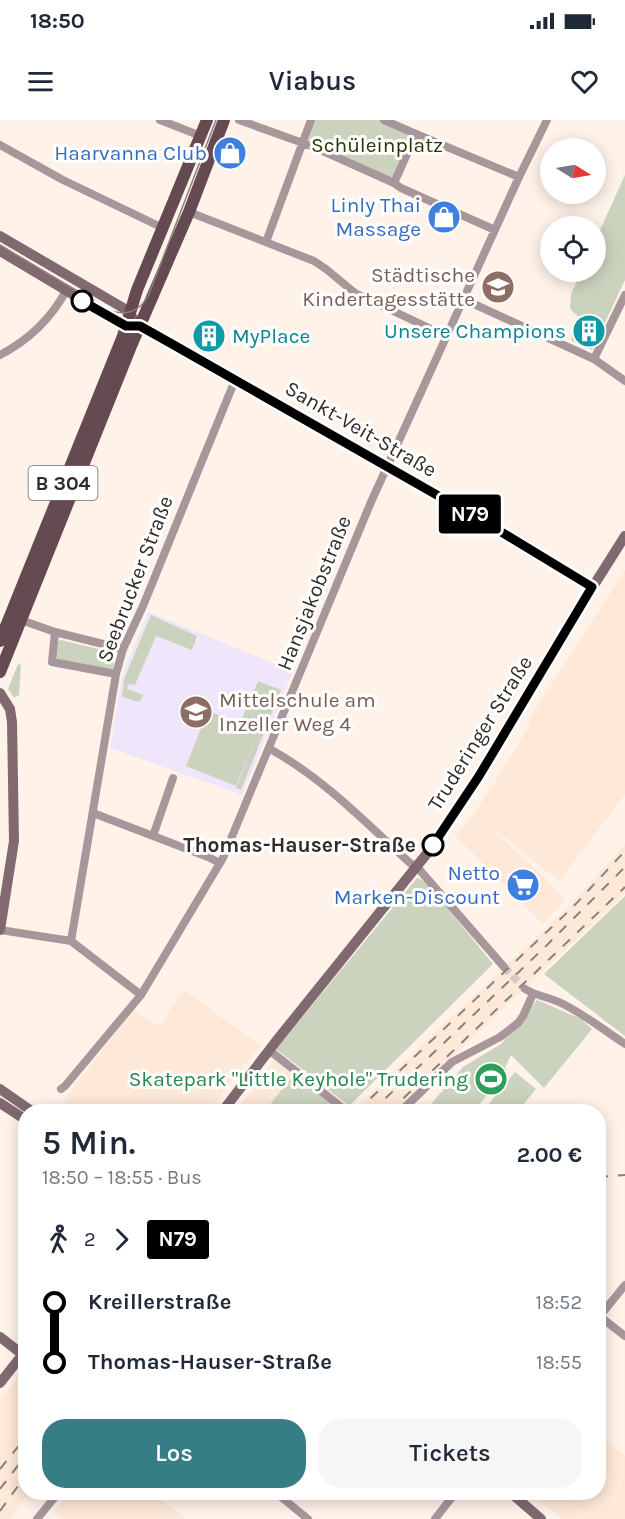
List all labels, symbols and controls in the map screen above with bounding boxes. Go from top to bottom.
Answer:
text: 18:50 [30,8,85,34]
icon: menu [24,65,57,98]
text: Viabus [269,65,356,97]
icon: heart [568,65,601,98]
park label: Schüleinplatz [311,133,443,157]
shop icon: Haarvanna Club [212,135,248,171]
north arrow [540,138,606,204]
map controls [540,138,606,282]
place label: Haarvanna Club [54,141,207,165]
place label: Linly Thai Massage [331,193,421,241]
shop icon: Linly Thai Massage [426,199,462,235]
button: locate [540,216,606,282]
place label: Städtische Kindertagesstätte [302,263,475,311]
school or university icon: Städtische Kindertagesstätte [480,269,516,305]
unlabelled marker [71,290,93,312]
building icon: Unsere Champions [571,313,607,349]
building icon: MyPlace [191,318,227,354]
place label: Unsere Champions [384,319,566,343]
place label: MyPlace [232,324,310,348]
street label: Sankt-Veit-Straße [281,376,441,482]
road number: B 304 [28,466,98,500]
street label: Seebrucker Straße [92,492,178,666]
line badge: N79 [436,494,504,534]
text: N79 [451,502,489,526]
street label: Hansjakobstraße [272,512,356,674]
street label: Truderinger Straße [423,651,537,815]
place label: Mittelschule am Inzeller Weg 4 [219,688,376,736]
school or university icon: Mittelschule am Inzeller Weg 4 [178,694,214,730]
place label: Thomas-Hauser-Straße [183,833,416,857]
marker: Thomas-Hauser-Straße [422,834,444,856]
place label: Netto Marken-Discount [334,861,500,909]
supermarket icon: Netto Marken-Discount [505,867,541,903]
sports icon: Skatepark "Little Keyhole" Trudering [473,1061,509,1097]
place label: Skatepark "Little Keyhole" Trudering [129,1067,468,1091]
text: 5 Min. [42,1124,136,1162]
text: 2.00 € [517,1142,582,1168]
text: 18:50 – 18:55 · Bus [42,1166,202,1189]
icon: walk [42,1223,75,1256]
icon: forward [105,1223,138,1256]
text: N79 [159,1227,197,1251]
text: 2 [84,1228,96,1251]
text: Kreillerstraße [88,1289,231,1315]
text: 18:52 [536,1291,582,1314]
text: Thomas-Hauser-Straße [88,1349,332,1375]
text: 18:55 [536,1351,582,1374]
button: Los [42,1419,306,1488]
button: Tickets [318,1419,582,1488]

